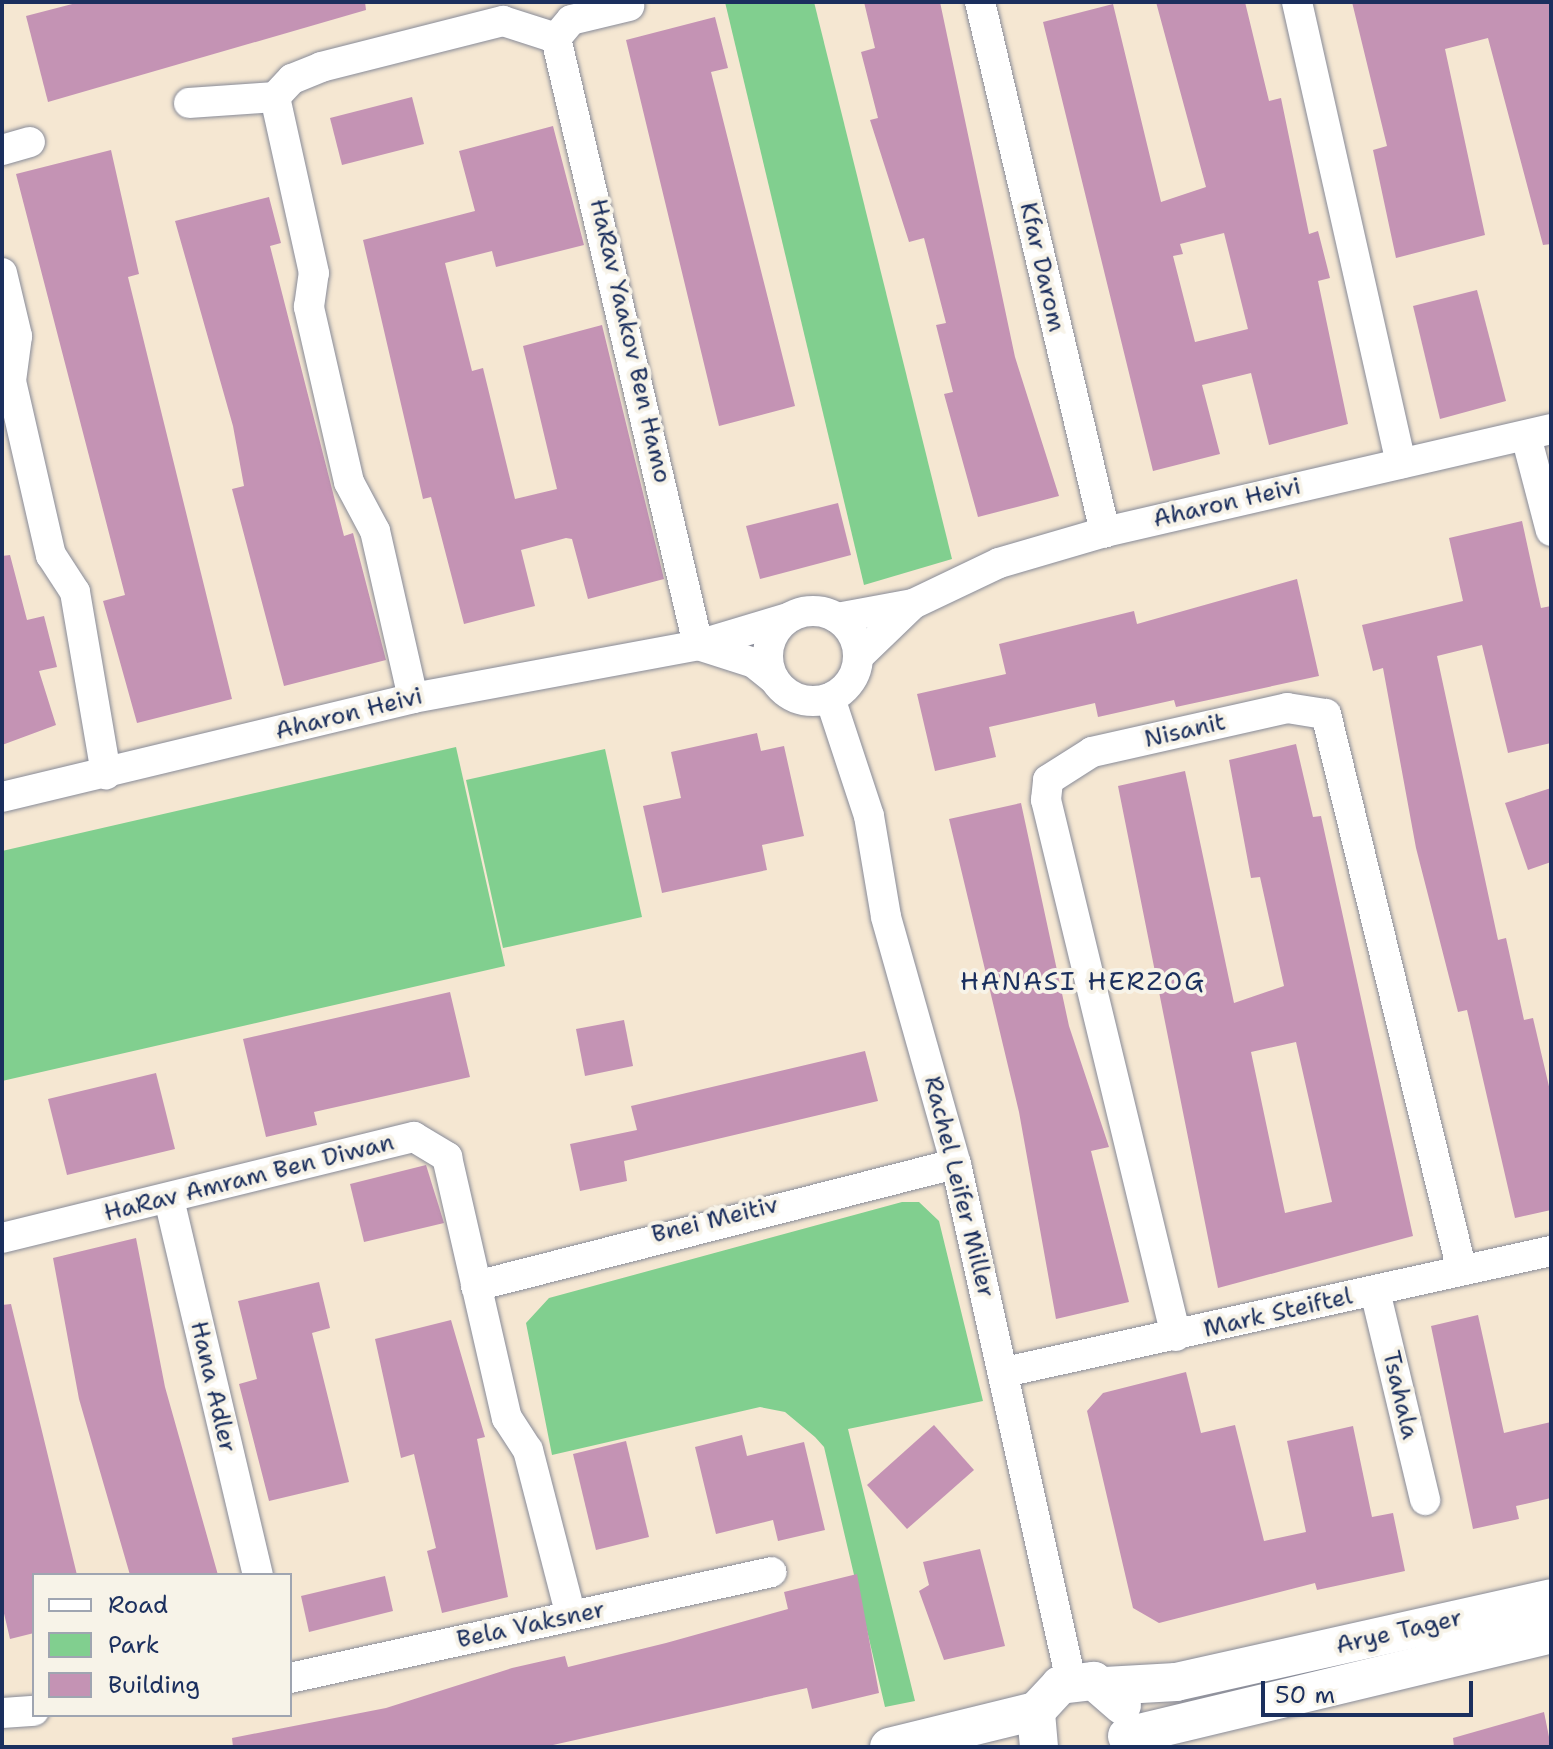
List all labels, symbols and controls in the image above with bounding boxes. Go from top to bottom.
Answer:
street label: HaRav Yaakov Ben Hamo [583,196,677,486]
street label: Kfar Darom [1013,200,1071,334]
street label: Aharon Heivi [1150,472,1304,534]
street label: Aharon Heivi [272,682,426,746]
street label: Nisanit [1142,708,1228,754]
district label: HANASI HERZOG [960,965,1206,997]
street label: Rachel Leifer Miller [918,1073,1000,1301]
street label: HaRav Amram Ben Diwan [101,1128,397,1228]
street label: Bnei Meitiv [649,1190,781,1250]
street label: Mark Steiftel [1201,1282,1355,1344]
street label: Hana Adler [184,1319,242,1455]
street label: Tsahala [1376,1348,1424,1442]
legend [32,1573,292,1717]
text: Road [108,1589,168,1621]
street label: Bela Vaksner [454,1595,608,1655]
street label: Arye Tager [1333,1603,1465,1661]
text: Park [108,1629,160,1661]
scale bar [1265,1665,1477,1715]
text: Building [108,1669,200,1701]
text: 50 m [1275,1679,1335,1711]

